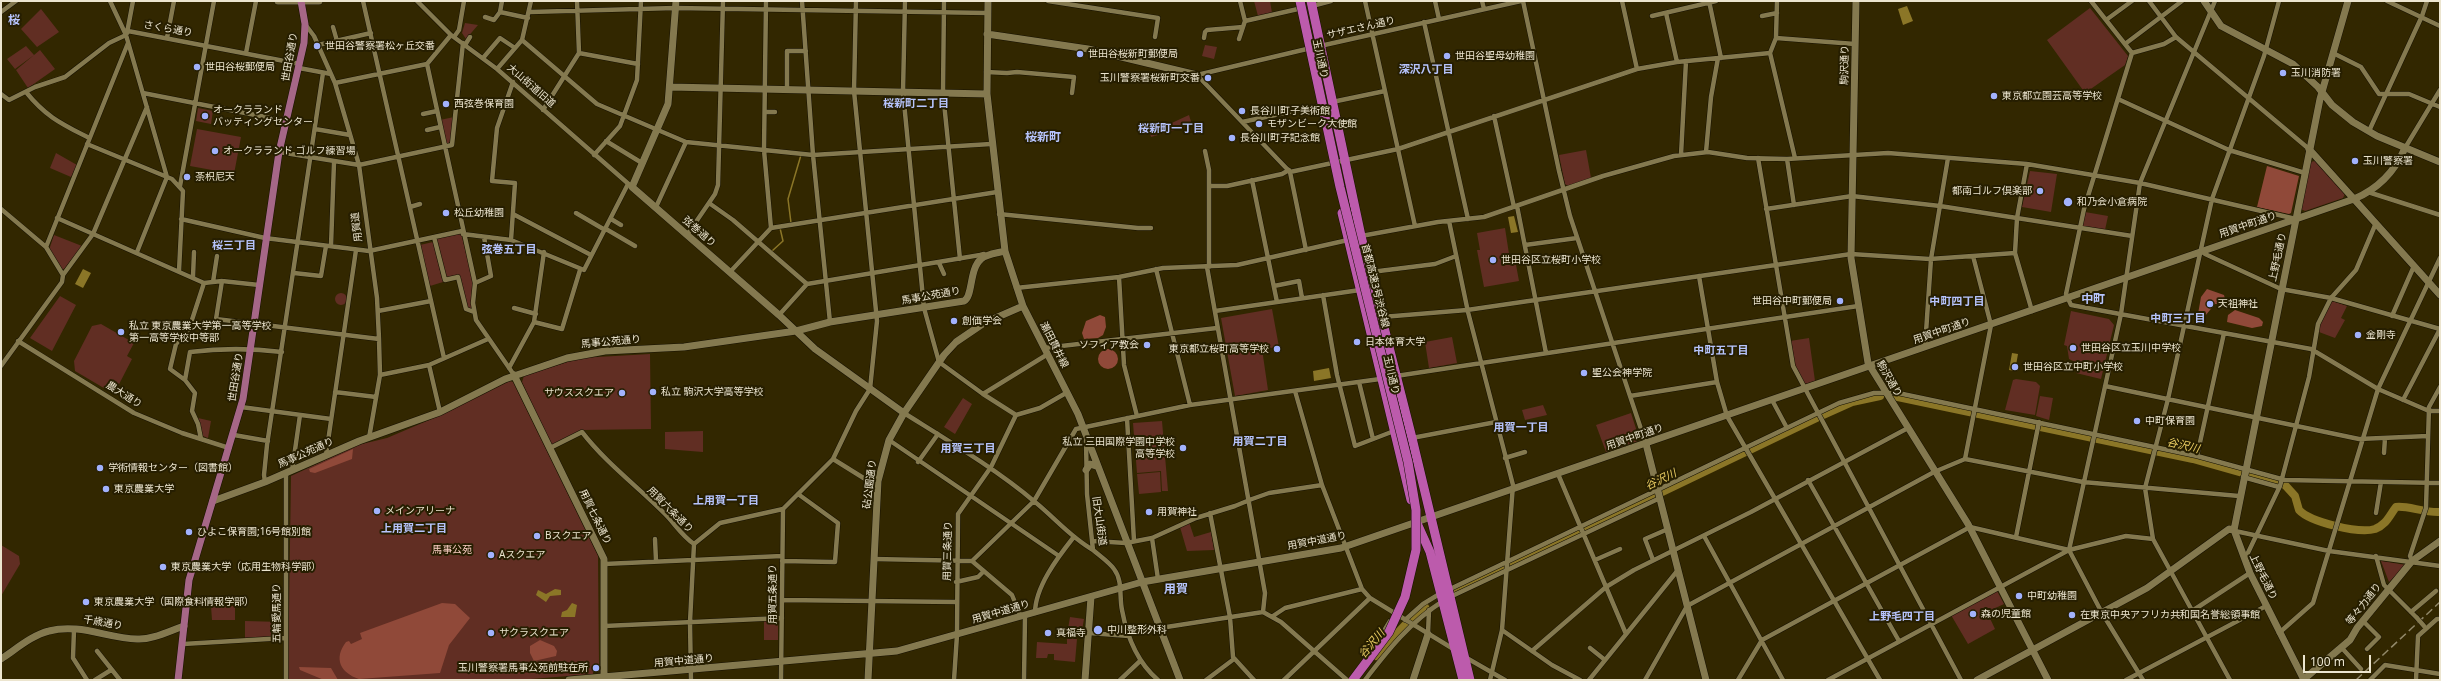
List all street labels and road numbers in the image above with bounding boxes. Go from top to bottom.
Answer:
street label: サザエさん通り [1326,14,1396,42]
street label: さくら通り [142,19,194,39]
street label: 世田谷通り [280,31,300,83]
street label: 玉川通り [1310,38,1330,80]
street label: 駒沢通り [1839,45,1851,85]
street label: 大山街道旧道 [504,62,558,110]
street label: 用賀中町通り [2218,210,2278,240]
street label: 用賀道 [349,211,365,243]
street label: 弦巻通り [680,214,718,250]
street label: 上野毛通り [2267,231,2289,283]
street label: 首都高速3号渋谷線 [1359,243,1391,329]
street label: 馬事公苑通り [900,285,962,307]
street label: 用賀中町通り [1912,316,1972,346]
street label: 瀬田貫井線 [1037,320,1071,370]
street label: 馬事公苑通り [581,333,641,351]
street label: 世田谷通り [226,351,246,403]
street label: 玉川通り [1381,354,1401,396]
street label: 駒沢通り [1874,359,1904,399]
street label: 農大通り [104,379,144,411]
street label: 用賀中町通り [1605,422,1665,452]
street label: 馬事公苑通り [276,435,336,471]
street label: 砧公園通り [861,458,879,510]
street label: 用賀六条通り [645,485,695,535]
street label: 用賀七条通り [576,487,614,547]
street label: 旧大山街道 [1090,495,1108,547]
street label: 用賀三条通り [941,521,955,581]
street label: 用賀中道通り [1286,529,1348,553]
street label: 上野毛通り [2247,552,2279,602]
street label: 用賀五条通り [767,564,779,624]
street label: 等々力通り [2344,581,2384,627]
street label: 五輪愛馬通り [271,583,283,643]
street label: 用賀中道通り [971,598,1031,626]
street label: 千歳通り [82,614,124,632]
street label: 用賀中道通り [654,652,714,670]

